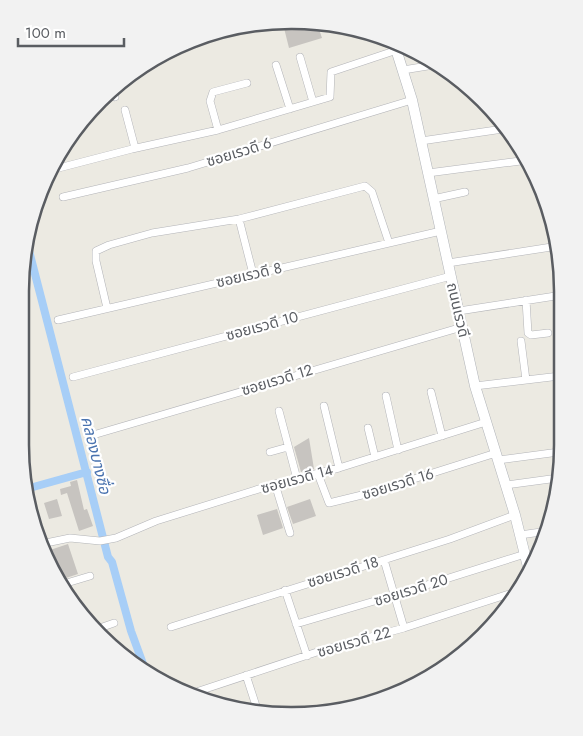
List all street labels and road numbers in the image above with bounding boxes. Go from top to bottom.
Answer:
street label: ซอยเรวดี 6 [204,132,274,172]
street label: ซอยเรวดี 8 [214,257,284,293]
street label: ถนนเรวดี [441,280,475,340]
street label: ซอยเรวดี 10 [223,306,301,346]
street label: ซอยเรวดี 12 [238,359,316,401]
street label: ซอยเรวดี 14 [258,459,336,499]
street label: ซอยเรวดี 16 [359,463,437,505]
street label: ซอยเรวดี 18 [305,551,381,593]
street label: ซอยเรวดี 20 [371,568,451,612]
street label: ซอยเรวดี 22 [315,621,393,663]

